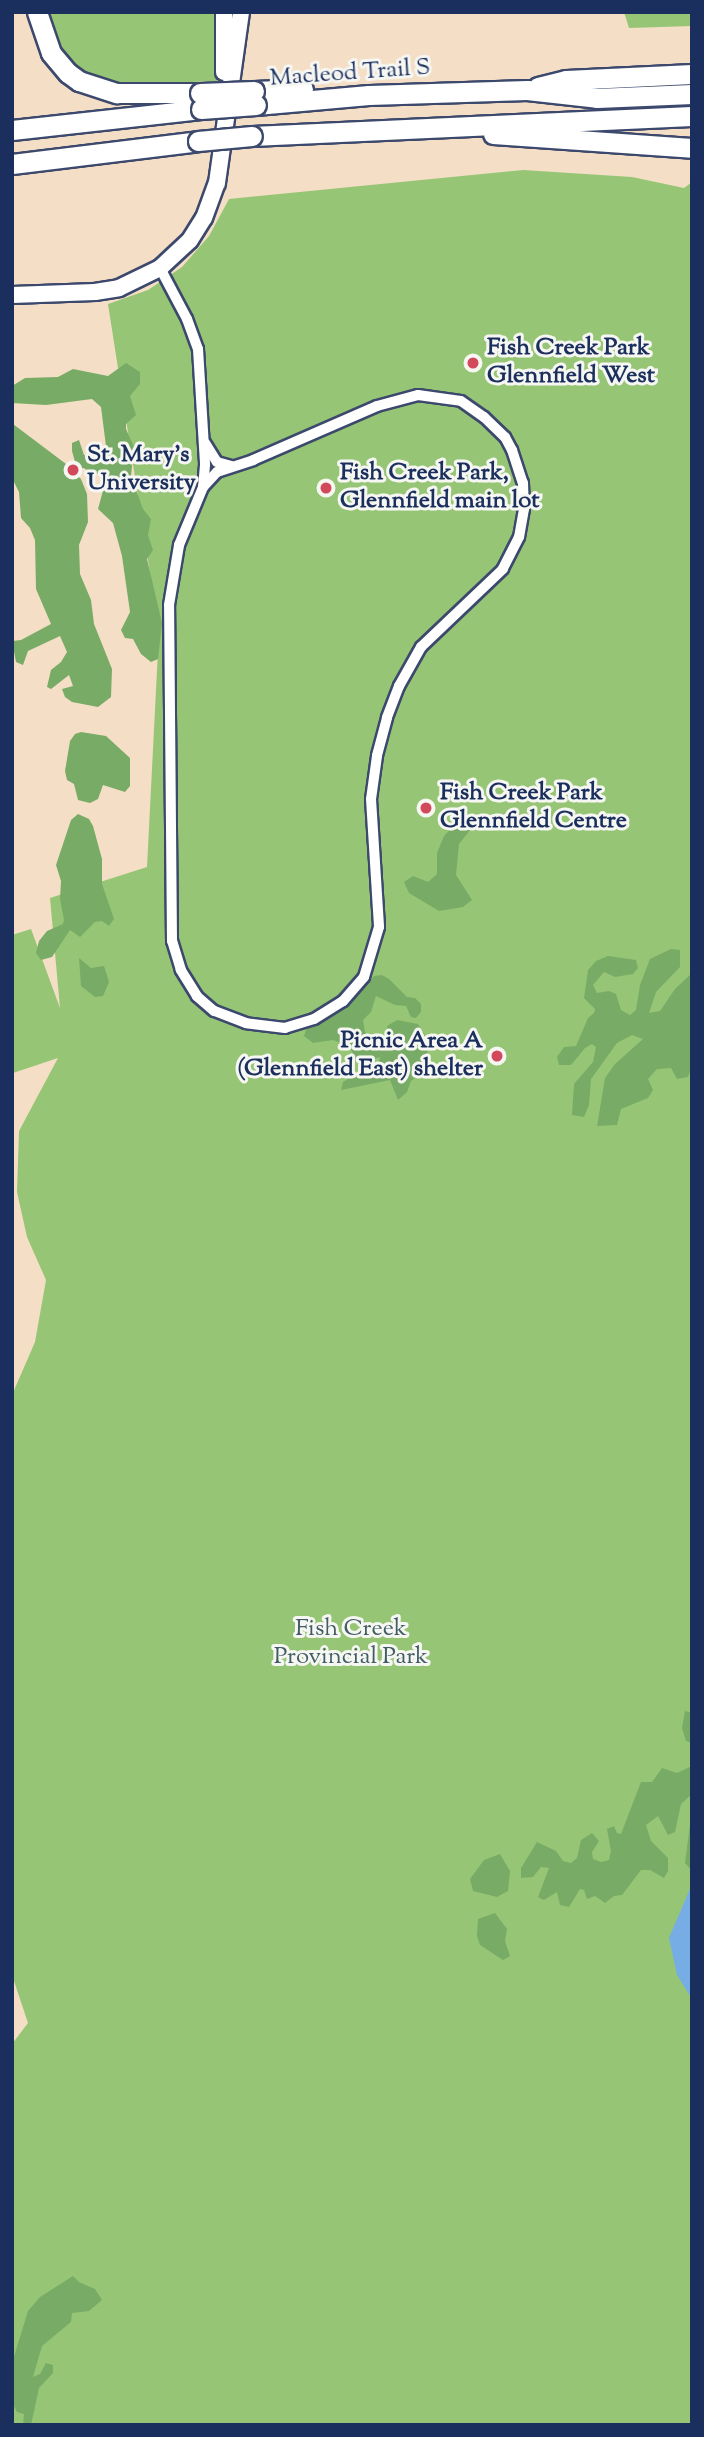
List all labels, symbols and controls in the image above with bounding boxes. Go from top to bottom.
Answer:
street label: Macleod Trail S [269,54,431,94]
place label: Fish Creek Park Glennfield West [487,335,655,391]
marker: Fish Creek Park Glennfield West [465,355,481,371]
place label: St. Mary's University [87,442,196,498]
place label: Fish Creek Park, Glennfield main lot [340,460,540,516]
marker: St. Mary's University [65,462,81,478]
marker: Fish Creek Park, Glennfield main lot [318,480,334,496]
place label: Fish Creek Park Glennfield Centre [440,780,627,836]
marker: Fish Creek Park Glennfield Centre [418,800,434,816]
place label: Picnic Area A (Glennfield East) shelter [237,1028,483,1084]
marker: Picnic Area A (Glennfield East) shelter [489,1048,505,1064]
park label: Fish Creek Provincial Park [274,1616,428,1672]

